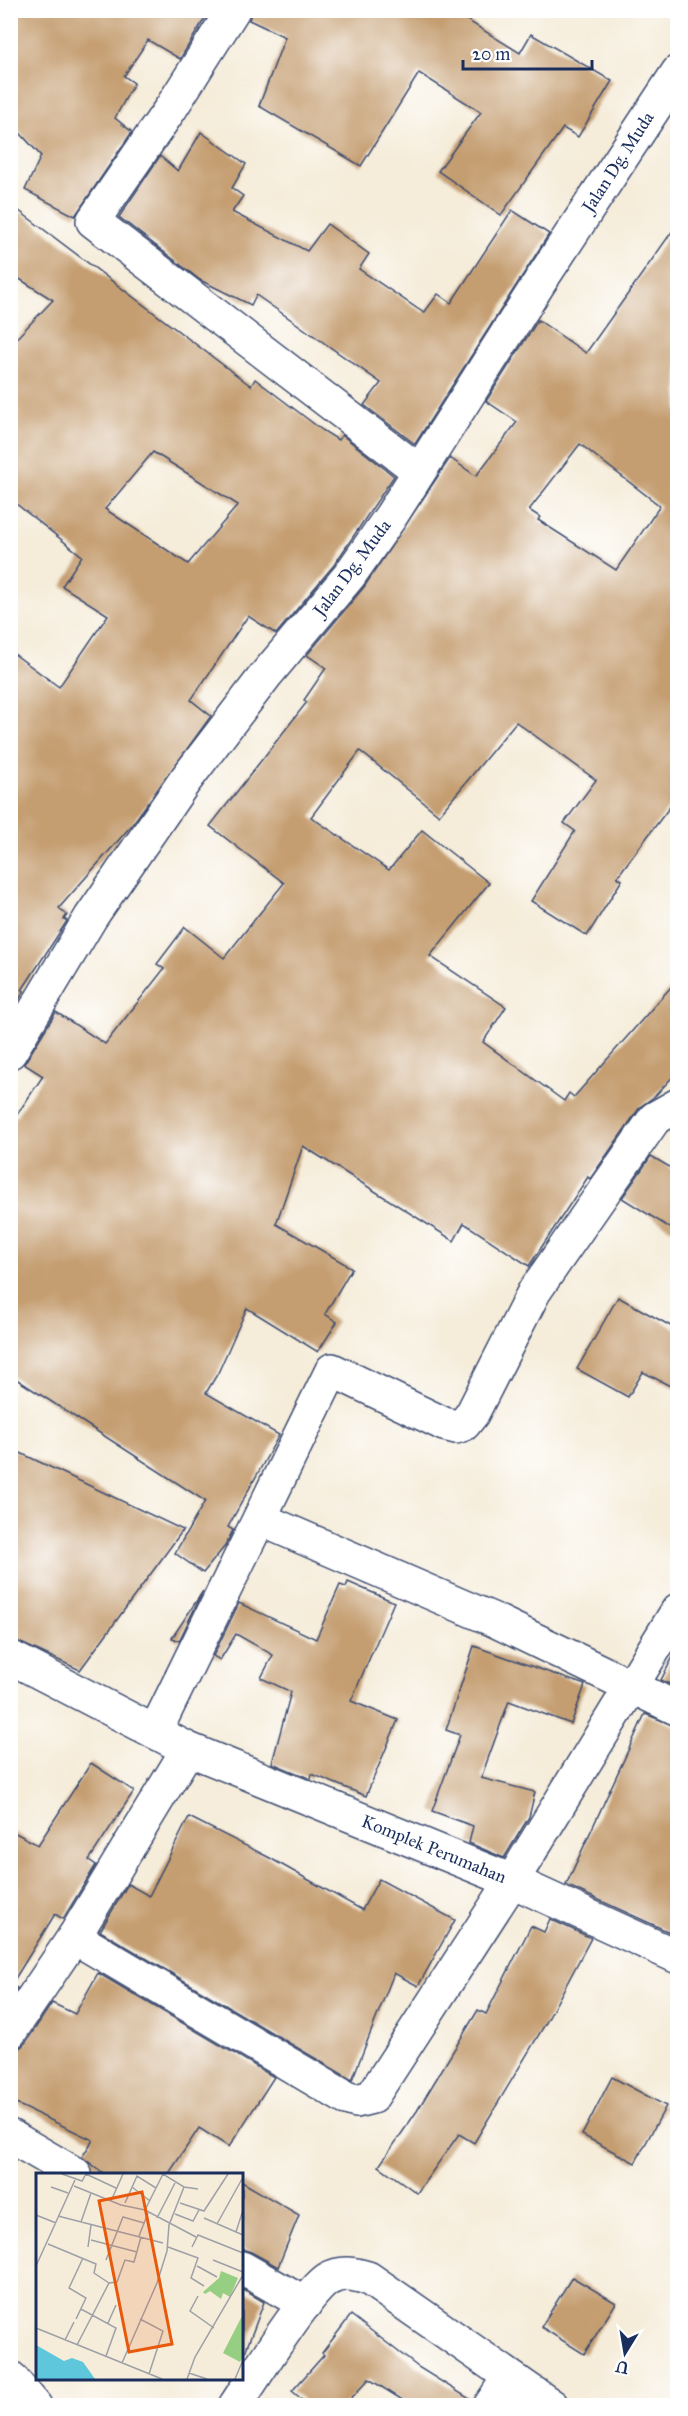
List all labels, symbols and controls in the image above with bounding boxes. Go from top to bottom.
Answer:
scale bar [463,33,592,71]
text: 20 m [472,43,510,65]
street label: Jalan Dg. Muda [576,107,660,219]
street label: Jalan Dg. Muda [307,515,397,623]
street label: Komplek Perumahan [358,1810,510,1888]
inset map [36,2173,243,2380]
north arrow [595,2323,655,2383]
text: U [614,2357,630,2378]

